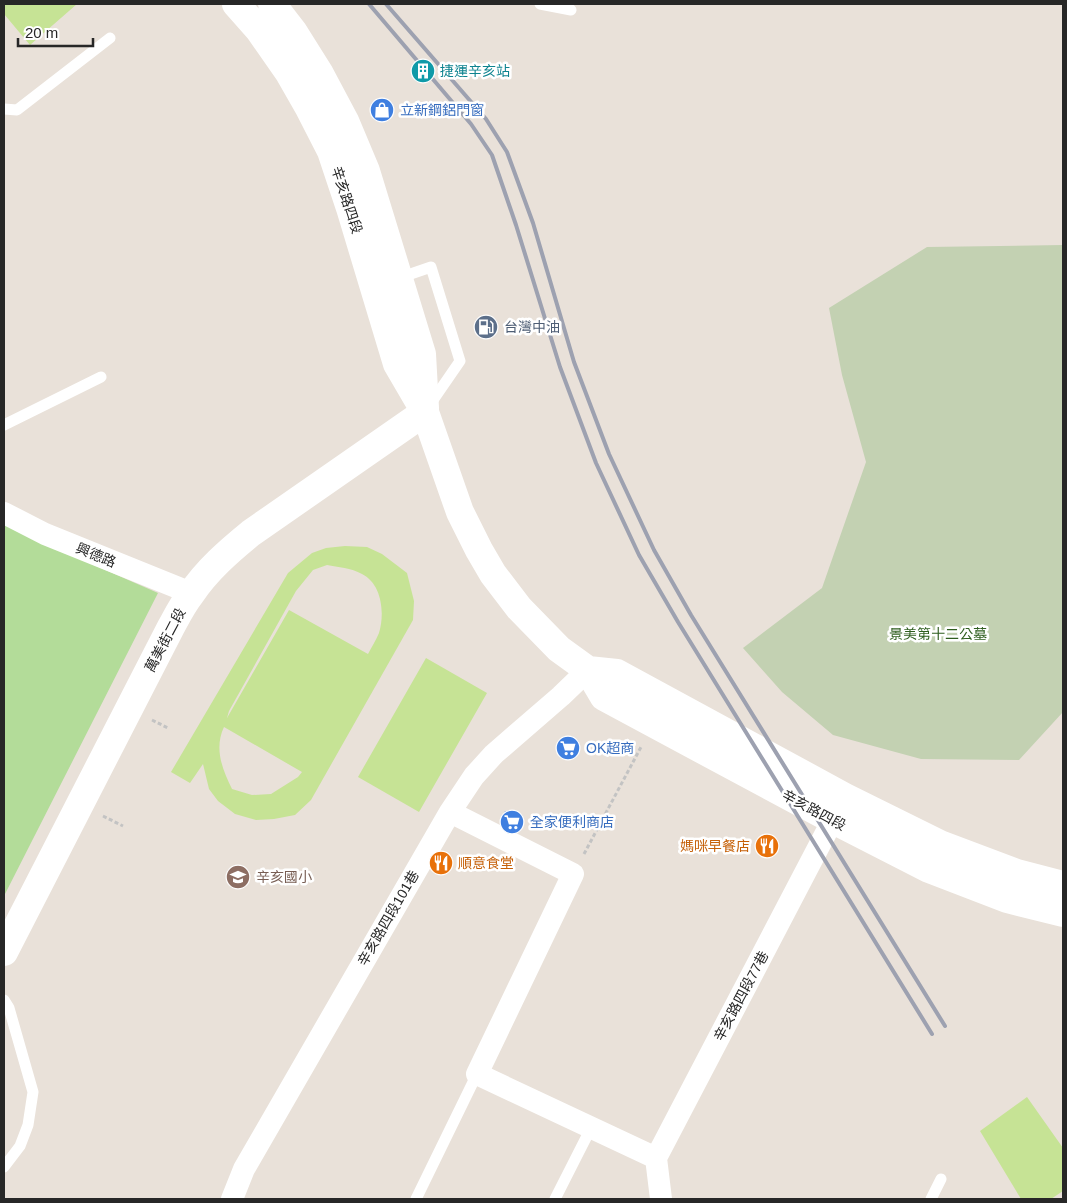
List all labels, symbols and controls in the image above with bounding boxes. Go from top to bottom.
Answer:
scale bar [18,15,92,47]
text: 20 m [25,24,58,41]
building icon: 捷運辛亥站 [410,58,436,84]
place label: 捷運辛亥站 [440,63,510,79]
shop icon: 立新鋼鋁門窗 [369,97,395,123]
place label: 立新鋼鋁門窗 [400,102,484,118]
street label: 辛亥路四段 [329,164,365,236]
fuel station icon: 台灣中油 [473,314,499,340]
place label: 台灣中油 [504,319,560,335]
street label: 興德路 [74,540,118,570]
street label: 萬美街二段 [142,605,188,675]
park label: 景美第十二公墓 [889,626,987,642]
supermarket icon: OK超商 [555,735,581,761]
place label: OK超商 [586,740,634,756]
street label: 辛亥路四段 [779,787,849,833]
supermarket icon: 全家便利商店 [499,809,525,835]
place label: 全家便利商店 [530,814,614,830]
restaurant icon: 媽咪早餐店 [754,833,780,859]
place label: 媽咪早餐店 [680,838,750,854]
restaurant icon: 順意食堂 [428,850,454,876]
place label: 順意食堂 [458,855,514,871]
school or university icon: 辛亥國小 [225,864,251,890]
street label: 辛亥路四段101巷 [354,868,422,968]
place label: 辛亥國小 [256,869,312,885]
street label: 辛亥路四段77巷 [711,948,771,1044]

